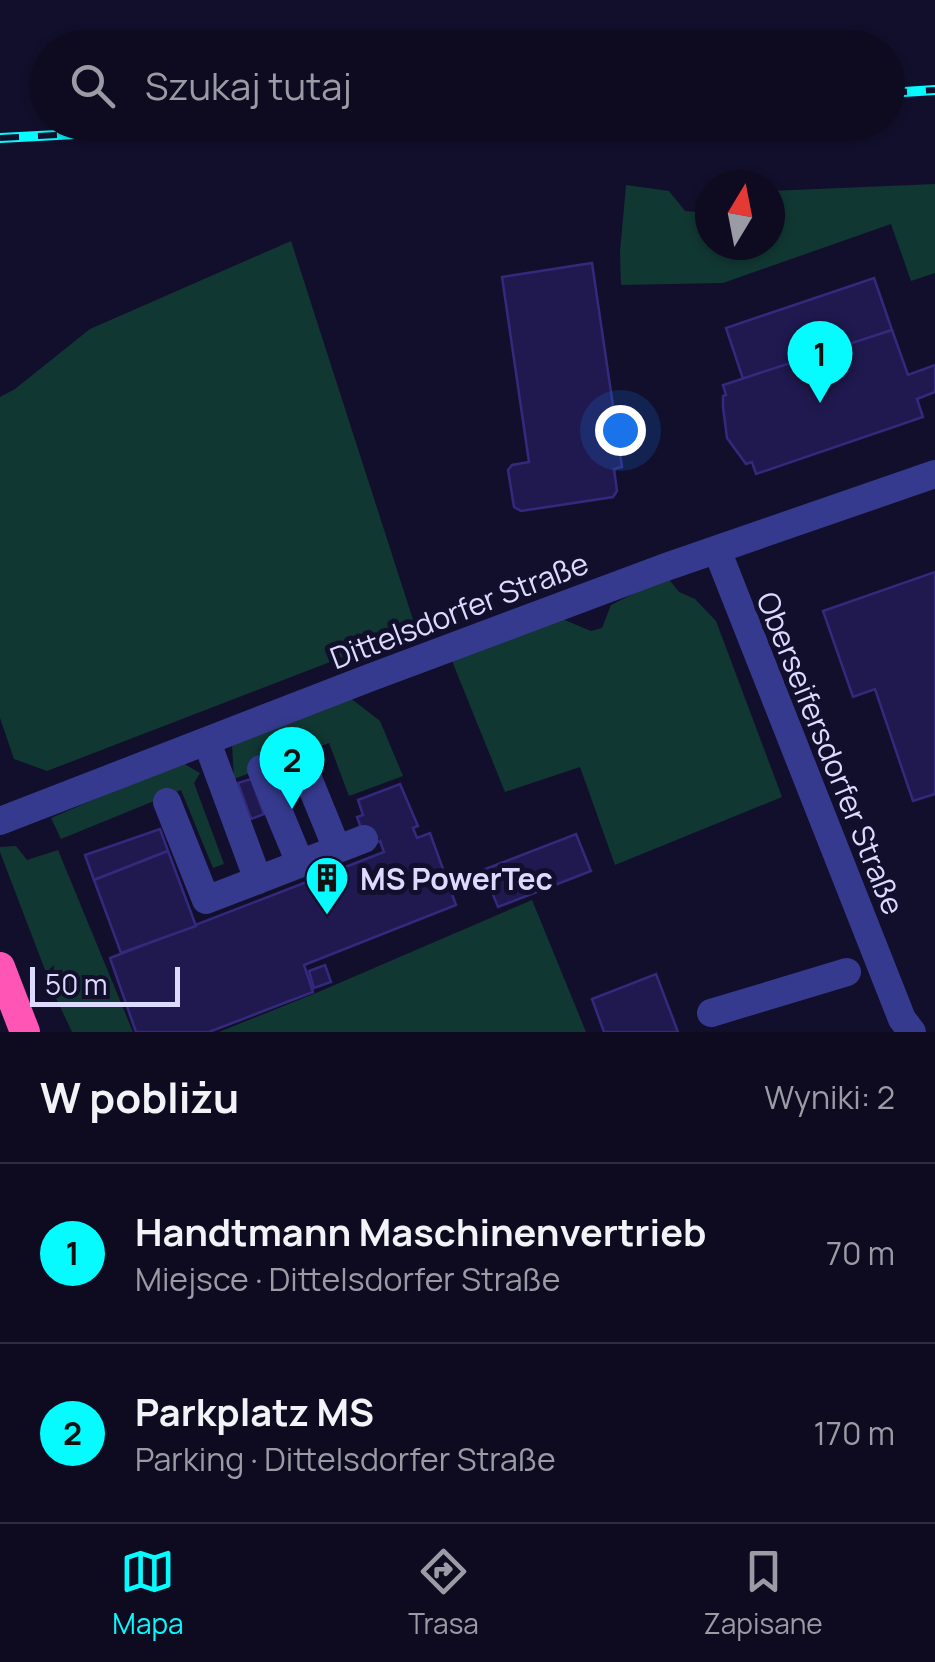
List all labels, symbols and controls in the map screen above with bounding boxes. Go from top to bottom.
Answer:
search box [30,30,905,140]
icon: search [65,58,120,113]
text: Szukaj tutaj [145,59,352,111]
north arrow [695,170,785,260]
pin: 1 [788,320,852,403]
your location [595,405,646,456]
street label: Dittelsdorfer Straße [324,542,594,678]
street label: Oberseifersdorfer Straße [747,586,915,920]
pin: 2 [260,726,324,809]
building icon: MS PowerTec [304,855,350,916]
place label: MS PowerTec [360,858,553,899]
scale bar [30,962,180,1006]
text: 50 m [45,965,108,1003]
text: W pobliżu [40,1068,239,1126]
text: Wyniki: 2 [764,1075,895,1119]
text: Handtmann Maschinenvertrieb [135,1205,706,1257]
text: 1 [65,1231,80,1275]
text: 70 m [826,1231,895,1275]
text: Miejsce · Dittelsdorfer Straße [135,1257,560,1301]
text: Parkplatz MS [135,1385,374,1437]
text: 2 [63,1411,82,1455]
text: 170 m [813,1411,895,1455]
text: Parking · Dittelsdorfer Straße [135,1437,556,1481]
tab: Mapa [112,1544,184,1642]
tab: Trasa [408,1544,479,1642]
tab: Zapisane [704,1544,823,1642]

